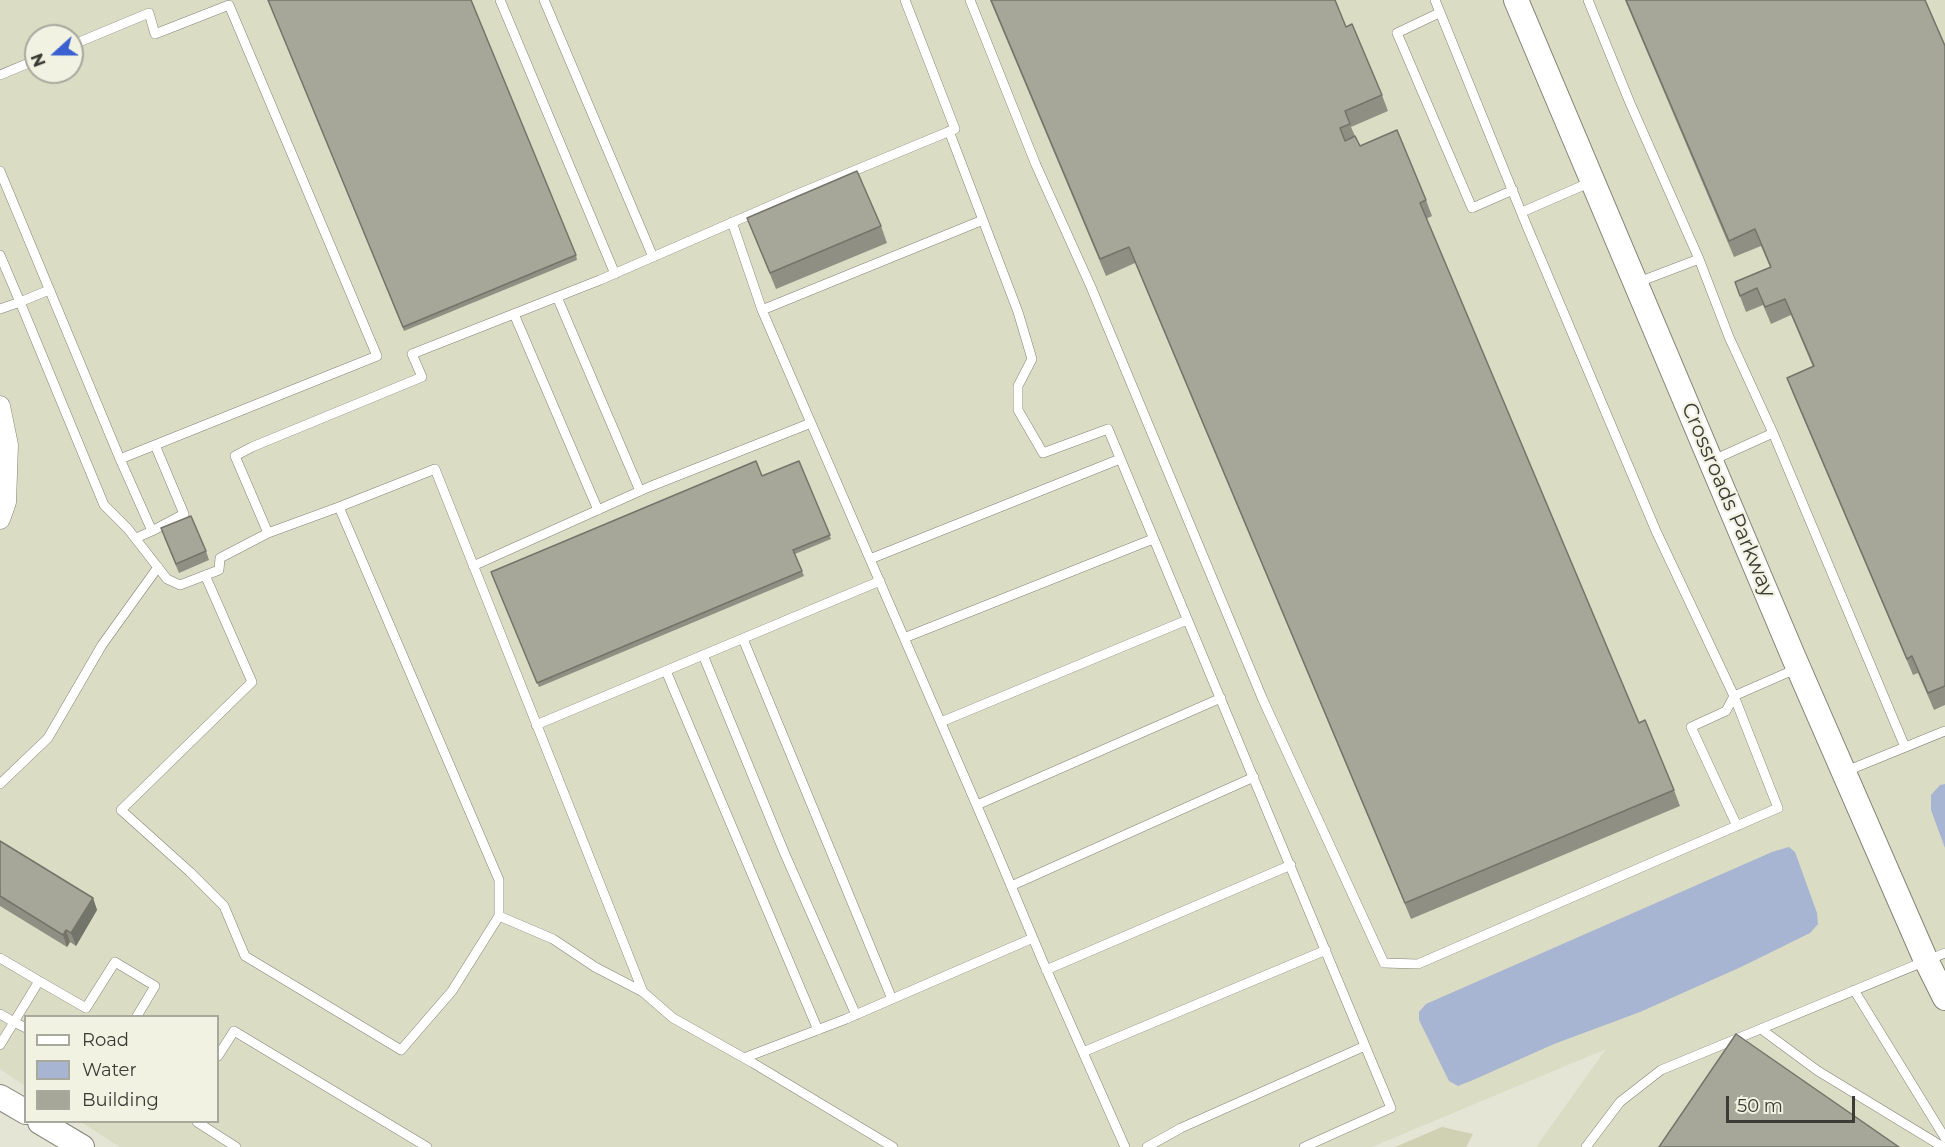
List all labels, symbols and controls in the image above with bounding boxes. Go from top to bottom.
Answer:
north arrow [24,24,84,84]
text: N [27,50,50,69]
street label: Crossroads Parkway [1676,399,1780,601]
legend [24,1015,219,1123]
text: Road [82,1029,129,1051]
text: Water [82,1059,137,1081]
scale bar [1729,1084,1858,1122]
text: Building [82,1089,159,1111]
text: 50 m [1737,1095,1783,1117]

